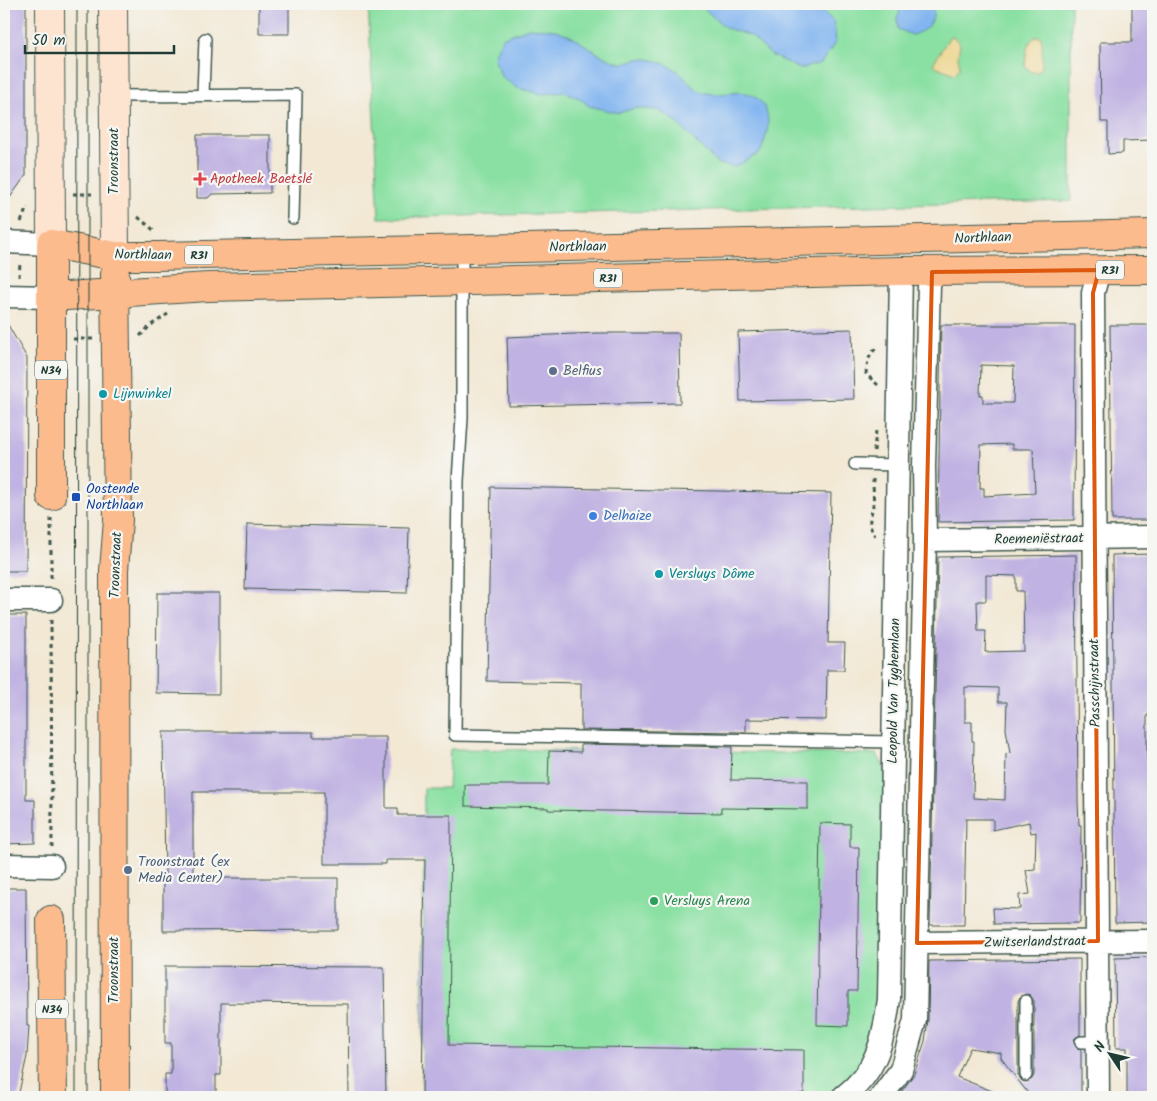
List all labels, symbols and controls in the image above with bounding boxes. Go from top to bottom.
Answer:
scale bar [25,22,174,54]
text: 50 m [32,29,66,53]
street label: Troonstraat [103,127,125,194]
place label: Apotheek Baetslé [210,168,313,190]
marker: Apotheek Baetslé [194,173,206,185]
street label: Northlaan [954,226,1012,250]
street label: Northlaan [549,236,607,258]
street label: Northlaan [114,244,172,266]
road number: R31 [185,246,213,264]
road number: R31 [1096,260,1124,280]
road number: R31 [594,268,622,288]
road number: N34 [35,360,67,380]
place label: Belfius [563,360,602,382]
marker: Belfius [547,365,559,377]
place label: Lijnwinkel [113,383,172,405]
marker: Lijnwinkel [97,388,109,400]
place label: Oostende Northlaan [86,478,143,516]
marker: Oostende Northlaan [70,491,82,503]
place label: Delhaize [603,505,652,527]
marker: Delhaize [587,510,599,522]
street label: Roemeniëstraat [994,527,1085,551]
street label: Troonstraat [104,531,128,599]
place label: Versluys Dôme [669,563,755,585]
marker: Versluys Dôme [653,568,665,580]
street label: Leopold Van Tyghemlaan [882,618,906,764]
street label: Passchijnstraat [1083,638,1107,728]
place label: Troonstraat (ex Media Center) [138,851,231,889]
marker: Troonstraat (ex Media Center) [122,864,134,876]
place label: Versluys Arena [664,890,750,912]
marker: Versluys Arena [648,895,660,907]
street label: Zwitserlandstraat [983,930,1087,954]
street label: Troonstraat [103,936,125,1003]
road number: N34 [36,1000,68,1019]
north arrow [1084,1028,1134,1078]
text: N [1089,1037,1112,1057]

